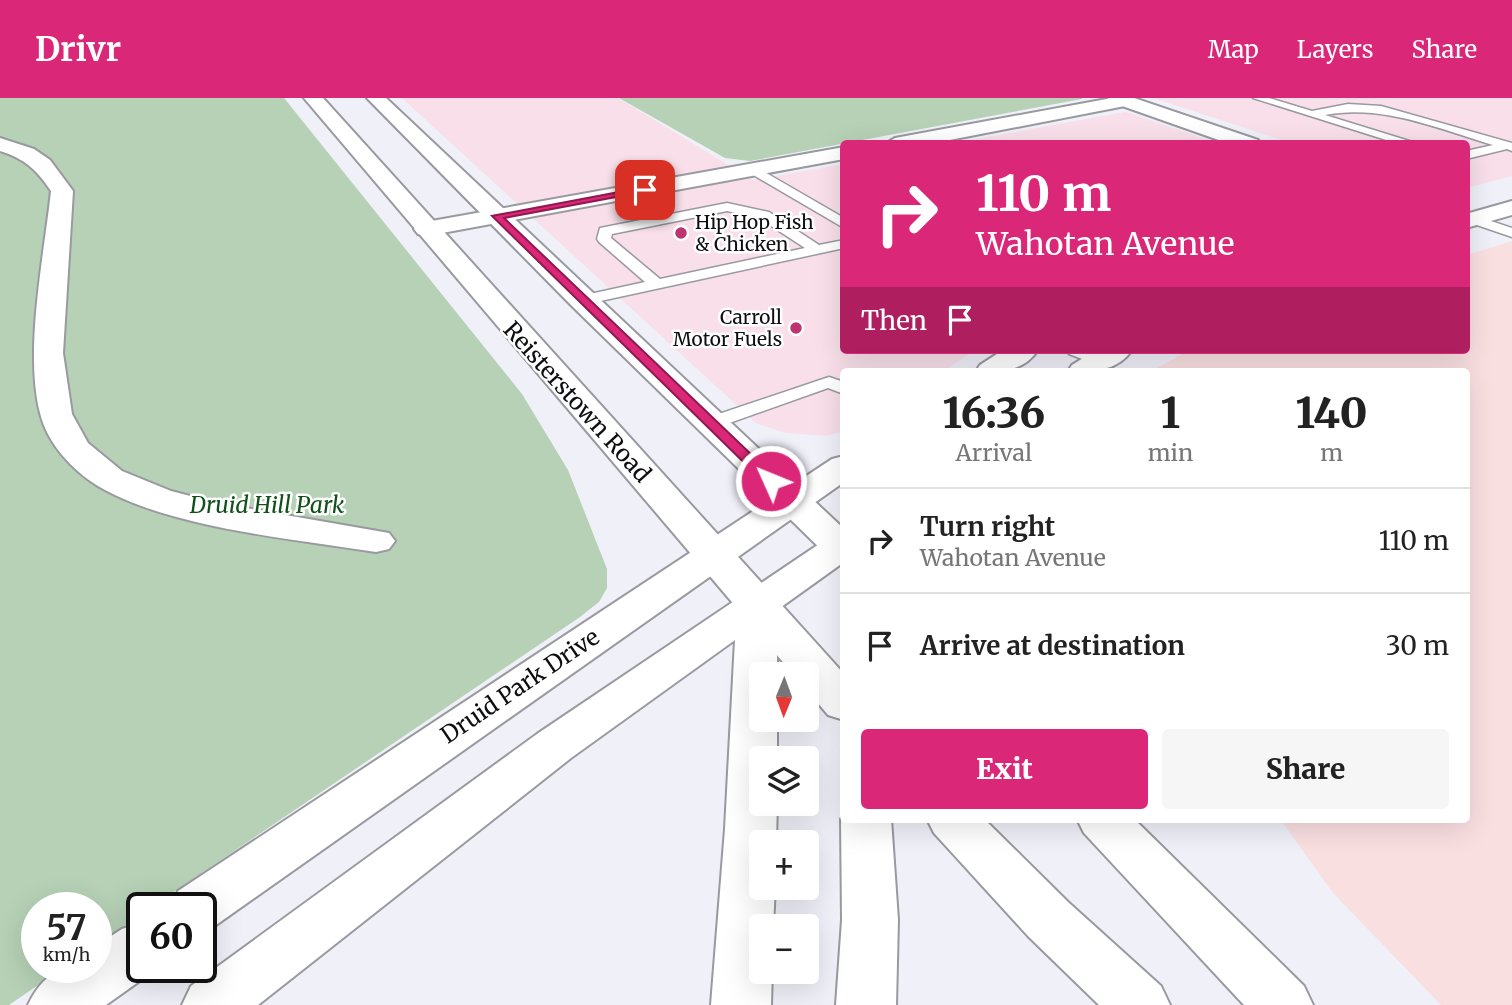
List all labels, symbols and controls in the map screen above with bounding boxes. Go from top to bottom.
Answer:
text: Drivr [35,29,121,70]
text: Map [1208,34,1259,65]
text: Layers [1297,34,1373,65]
text: Share [1411,34,1477,65]
pin [615,160,675,220]
text: 110 m [976,163,1111,224]
icon: right [861,168,952,259]
icon: arrive [626,171,664,209]
place label: Hip Hop Fish & Chicken [695,210,814,256]
text: Wahotan Avenue [976,224,1234,264]
marker: Hip Hop Fish & Chicken [673,225,689,241]
icon: arrive [941,301,979,339]
text: Then [861,304,927,337]
place label: Carroll Motor Fuels [673,305,782,351]
street label: Reisterstown Road [497,315,657,488]
marker: Carroll Motor Fuels [788,320,804,336]
text: 16:36 [942,387,1045,439]
text: 1 [1161,387,1180,439]
text: 140 [1296,387,1368,439]
text: Arrival [955,438,1032,467]
text: min [1148,438,1193,467]
text: m [1320,438,1343,467]
position arrow [734,444,808,518]
park label: Druid Hill Park [189,490,345,519]
text: Turn right [920,510,1055,543]
icon: right [861,522,899,560]
text: 110 m [1379,524,1449,557]
text: Wahotan Avenue [920,543,1106,572]
street label: Druid Park Drive [435,622,604,749]
icon: arrive [861,627,899,665]
text: Arrive at destination [920,629,1185,662]
text: 30 m [1386,629,1449,662]
north arrow [749,662,819,732]
map controls [749,662,819,984]
button: Exit [861,729,1148,809]
button: Share [1162,729,1449,809]
button: layers [749,746,819,816]
button: + [749,830,819,900]
speed limit sign: 60 [126,892,217,983]
text: 57 [47,906,86,950]
button: − [749,914,819,984]
text: km/h [43,943,90,966]

